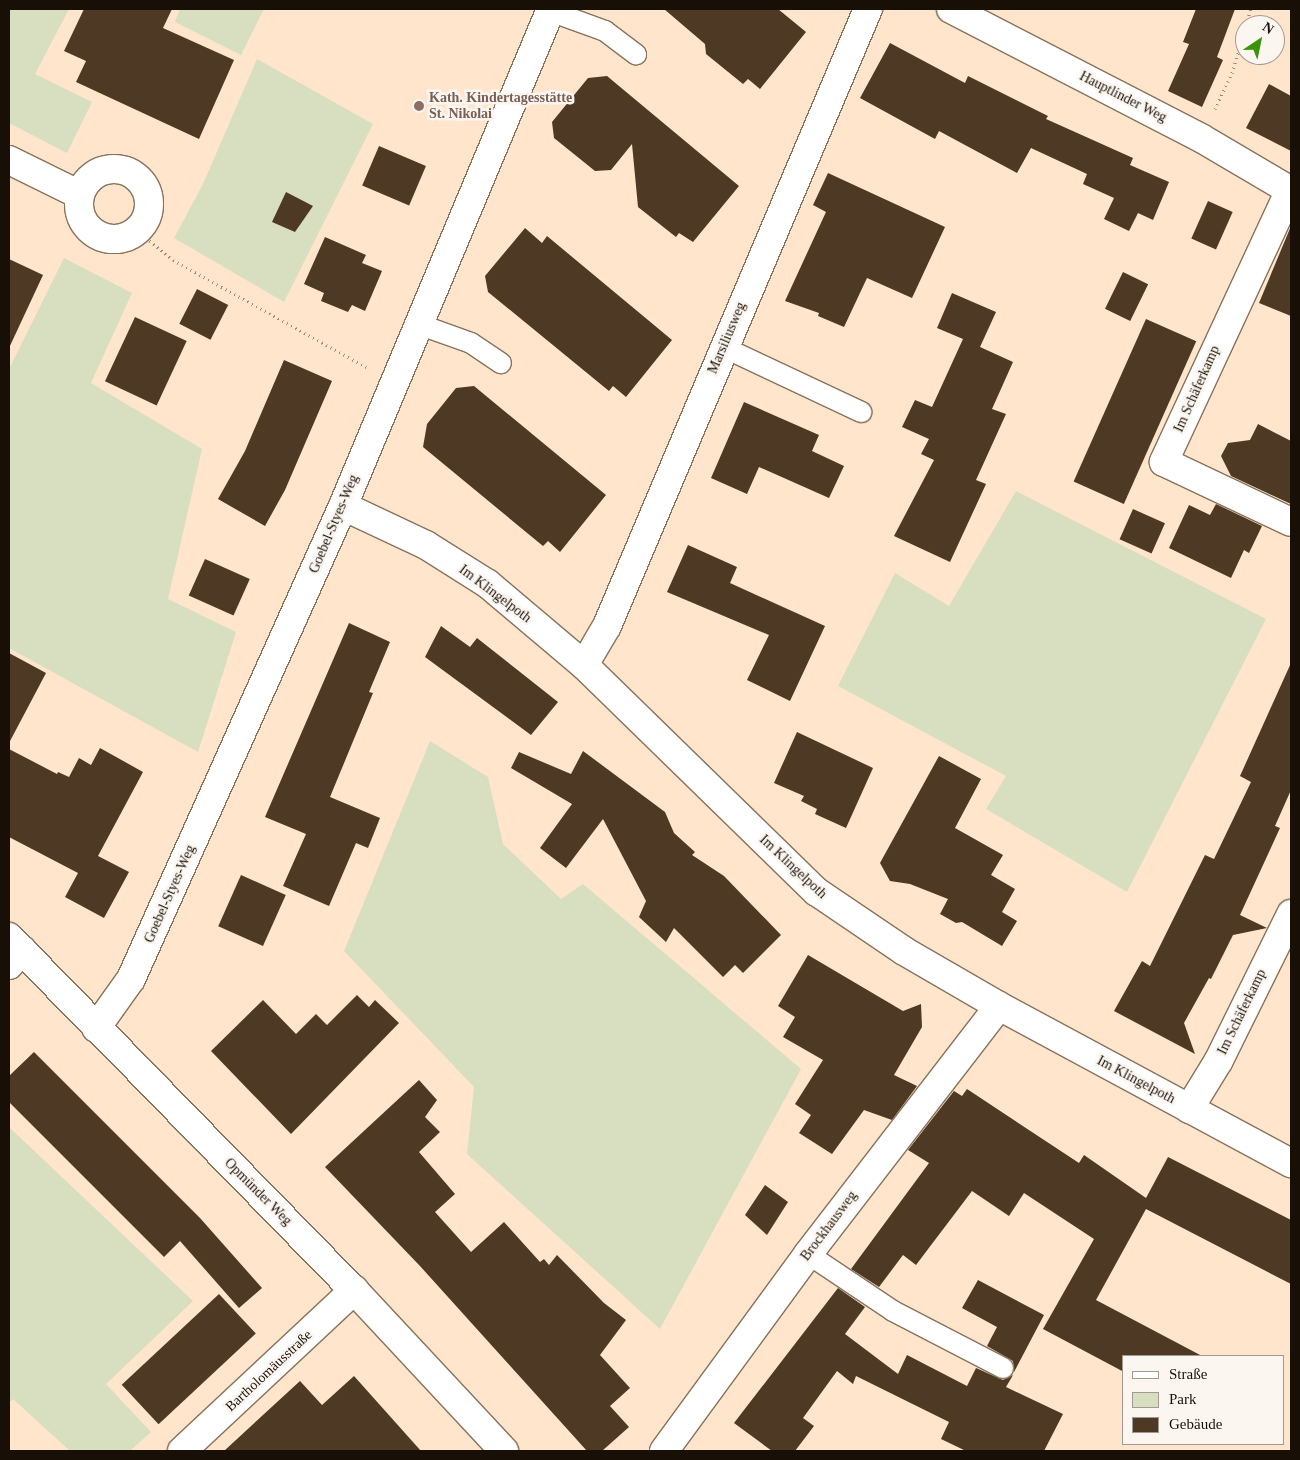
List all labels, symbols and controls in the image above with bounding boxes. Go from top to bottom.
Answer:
north arrow [1235,15,1285,65]
text: N [1260,19,1276,37]
street label: Hauptlinder Weg [1077,68,1169,126]
place label: Kath. Kindertagesstätte St. Nikolai [429,90,572,122]
marker: Kath. Kindertagesstätte St. Nikolai [413,100,425,112]
street label: Marsiliusweg [704,300,750,376]
street label: Im Schäferkamp [1170,343,1224,435]
street label: Goebel-Styes-Weg [306,472,362,576]
street label: Im Klingelpoth [456,561,534,627]
street label: Im Klingelpoth [756,832,830,902]
street label: Goebel-Styes-Weg [141,842,199,946]
street label: Im Schäferkamp [1214,967,1270,1057]
street label: Im Klingelpoth [1094,1052,1178,1108]
street label: Opmünder Weg [221,1155,295,1229]
street label: Brockhausweg [797,1188,861,1264]
street label: Bartholomäusstraße [222,1327,316,1415]
legend [1122,1355,1285,1445]
text: Straße [1169,1366,1207,1382]
text: Park [1169,1391,1197,1407]
text: Gebäude [1169,1416,1222,1432]

